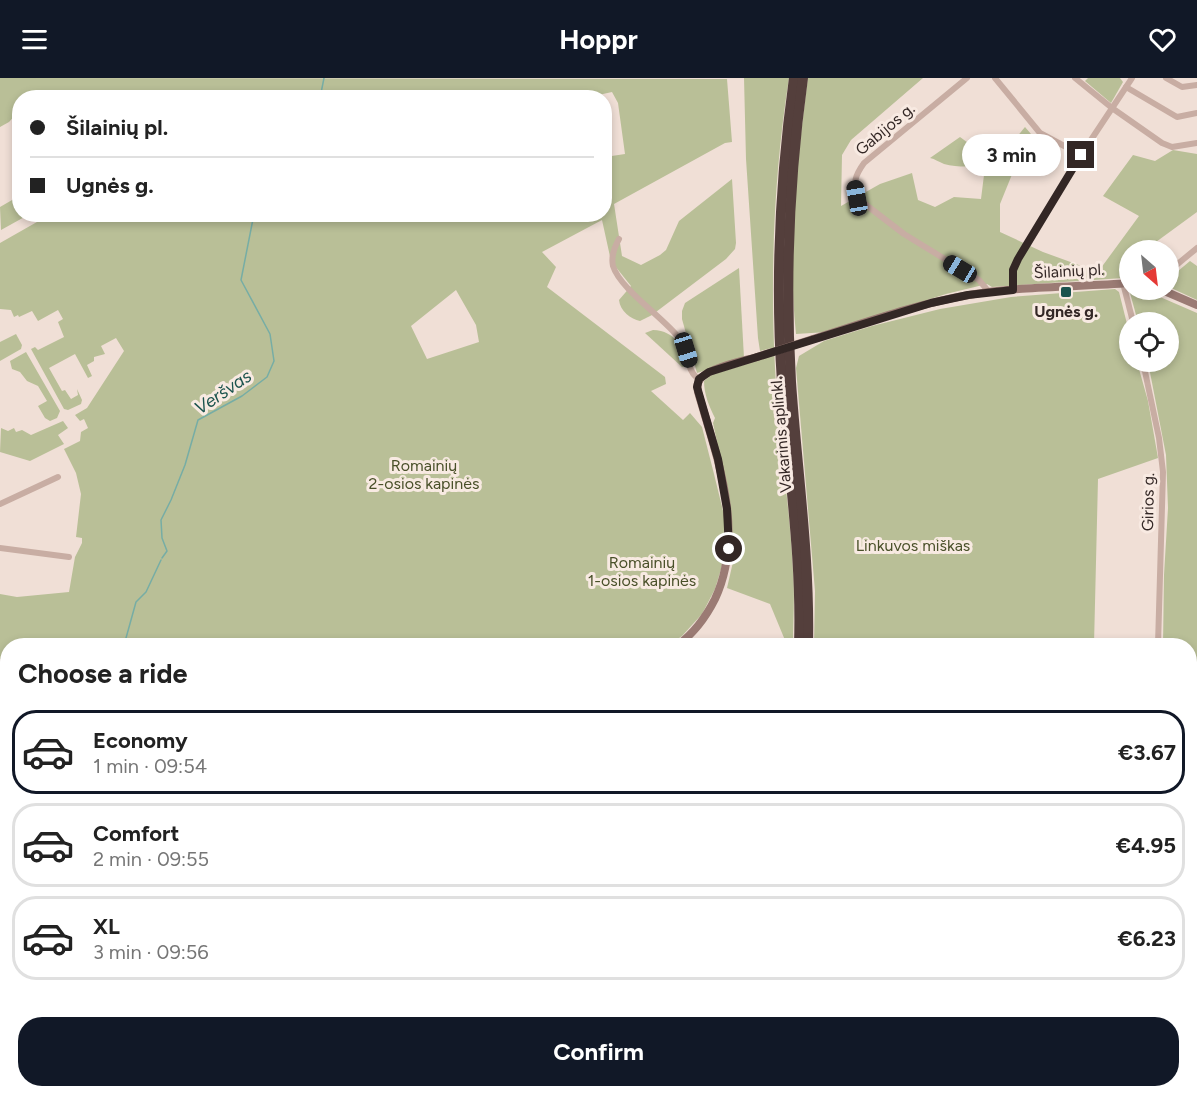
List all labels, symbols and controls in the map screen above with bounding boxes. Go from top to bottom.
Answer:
icon: menu [18,23,51,56]
text: Hoppr [559,23,638,56]
icon: heart [1146,23,1179,56]
street label: Gabijos g. [852,99,918,159]
text: Šilainių pl. [66,114,168,141]
callout: 3 min [961,134,1060,176]
route end [1067,141,1094,168]
text: 3 min [987,143,1036,167]
text: Ugnės g. [66,172,154,199]
car [845,179,869,217]
north arrow [1119,240,1179,300]
map controls [1119,240,1179,372]
car [940,252,980,286]
street label: Šilainių pl. [1033,260,1105,282]
marker: Ugnės g. [1059,285,1073,299]
place label: Ugnės g. [1034,302,1098,321]
button: locate [1119,312,1179,372]
car [672,330,700,370]
water label: Veršvas [190,365,256,419]
street label: Vakarinis aplinkl. [766,376,796,494]
park label: Romainių 2-osios kapinės [369,456,479,493]
street label: Girios g. [1138,473,1158,531]
route start [715,535,742,562]
park label: Linkuvos miškas [856,536,970,555]
park label: Romainių 1-osios kapinės [588,553,696,590]
text: Choose a ride [18,657,187,690]
icon: car [21,725,75,779]
text: Economy [93,727,188,754]
text: €3.67 [1118,739,1176,766]
text: 1 min · 09:54 [93,754,207,778]
icon: car [21,818,75,872]
text: Comfort [93,820,179,847]
text: €4.95 [1116,832,1176,859]
text: 2 min · 09:55 [93,847,209,871]
icon: car [21,911,75,965]
text: XL [93,913,120,940]
text: €6.23 [1118,925,1176,952]
text: 3 min · 09:56 [93,940,209,964]
button: Confirm [18,1017,1179,1086]

